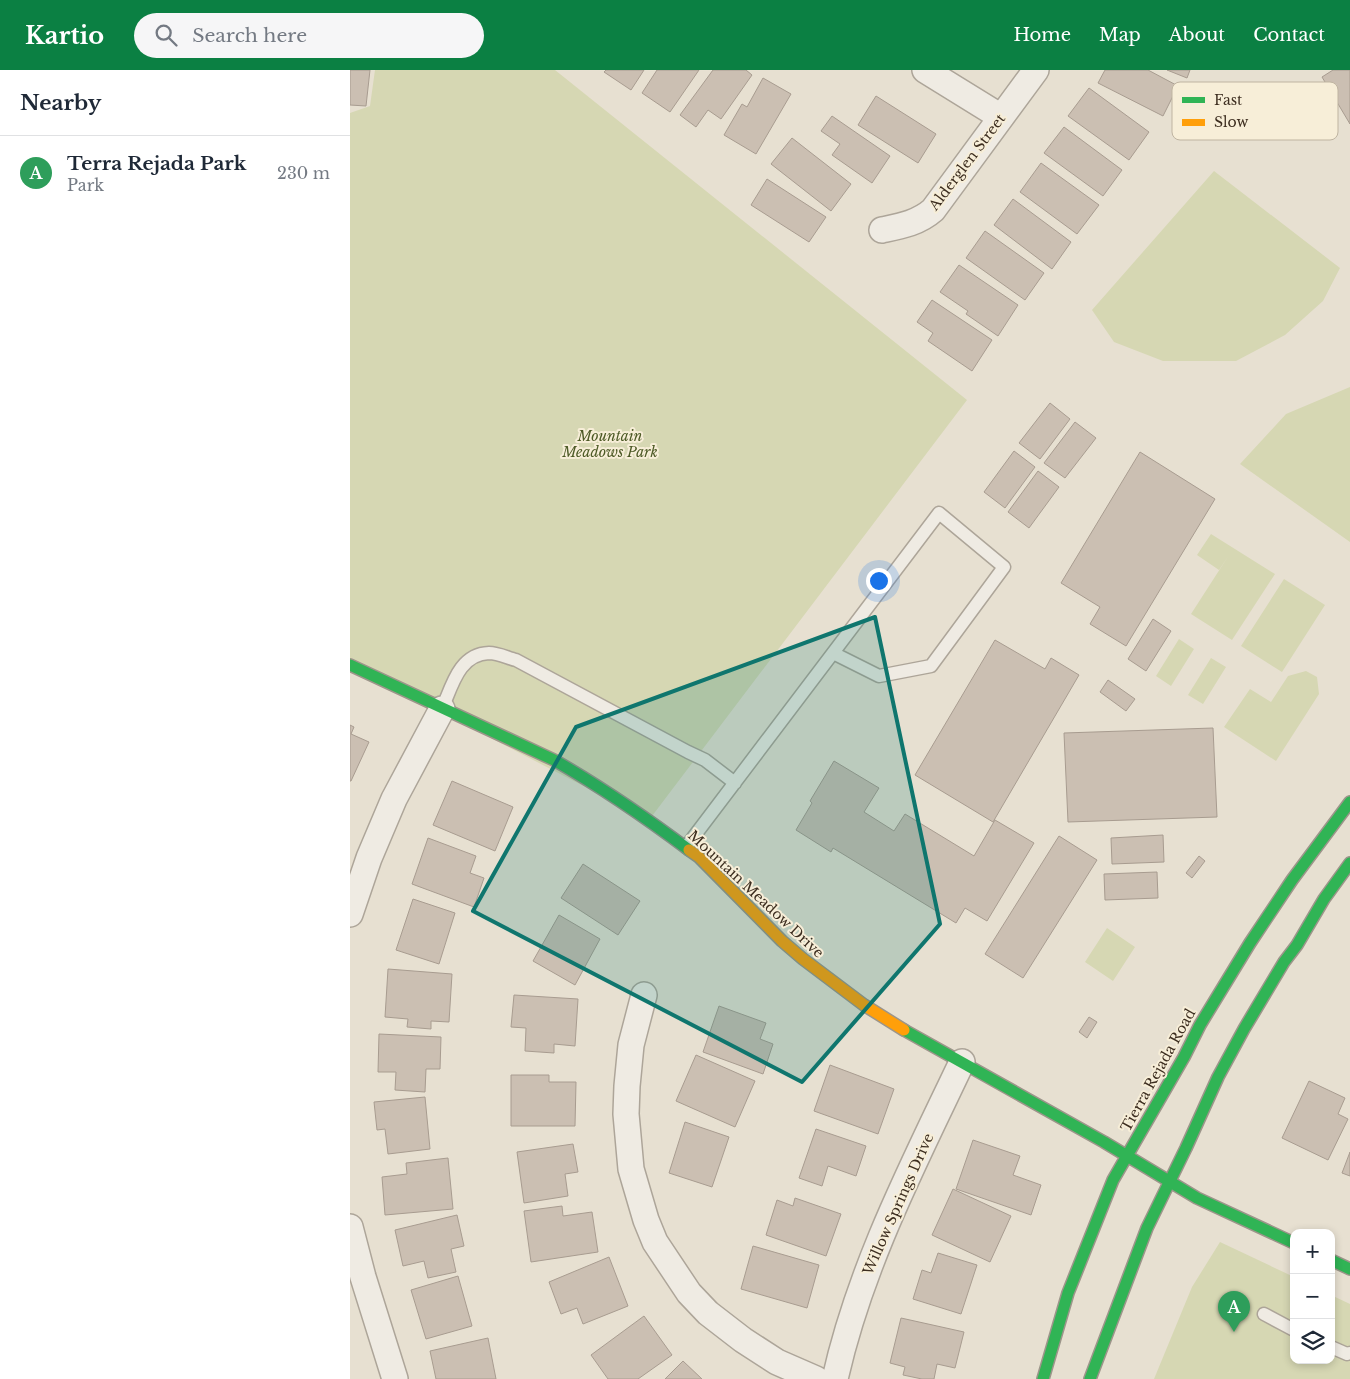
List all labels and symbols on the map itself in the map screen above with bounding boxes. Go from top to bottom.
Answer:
legend [1172,82,1338,140]
text: Fast [1214,91,1243,109]
street label: Alderglen Street [924,110,1010,215]
text: Slow [1214,113,1248,131]
park label: Mountain Meadows Park [561,427,658,461]
your location [866,568,892,594]
street label: Mountain Meadow Drive [684,826,828,962]
street label: Tierra Rejada Road [1117,1005,1200,1135]
street label: Willow Springs Drive [858,1130,937,1278]
pin: A [1218,1291,1250,1332]

